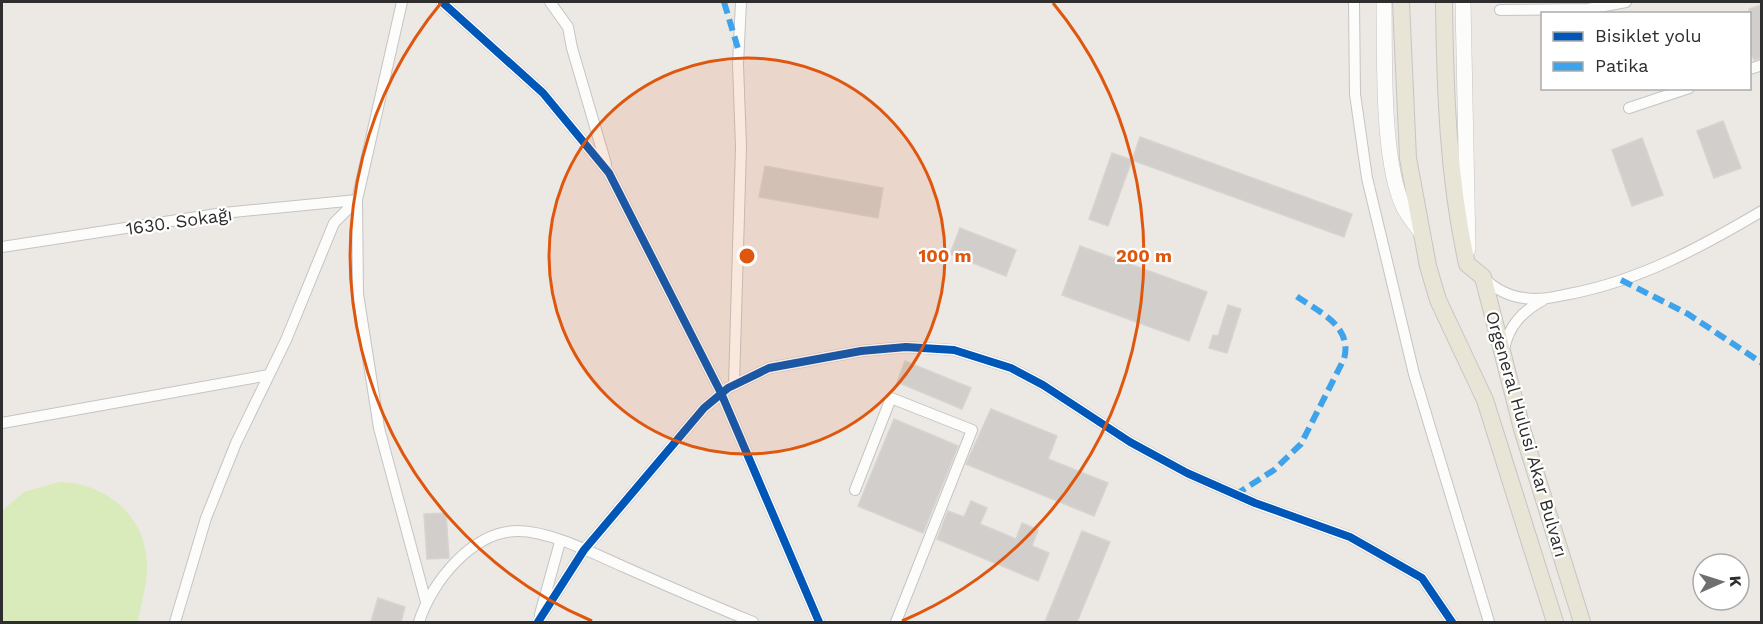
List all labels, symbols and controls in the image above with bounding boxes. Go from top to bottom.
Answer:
legend [1541,12,1751,90]
text: Bisiklet yolu [1595,25,1702,46]
text: Patika [1595,55,1648,76]
street label: 1630. Sokağı [125,203,233,239]
text: 100 m [918,245,972,266]
text: 200 m [1116,245,1172,266]
centre of rings [737,246,757,266]
street label: Orgeneral Hulusi Akar Bulvarı [1482,308,1572,560]
north arrow [1691,552,1751,612]
text: K [1726,575,1745,587]

